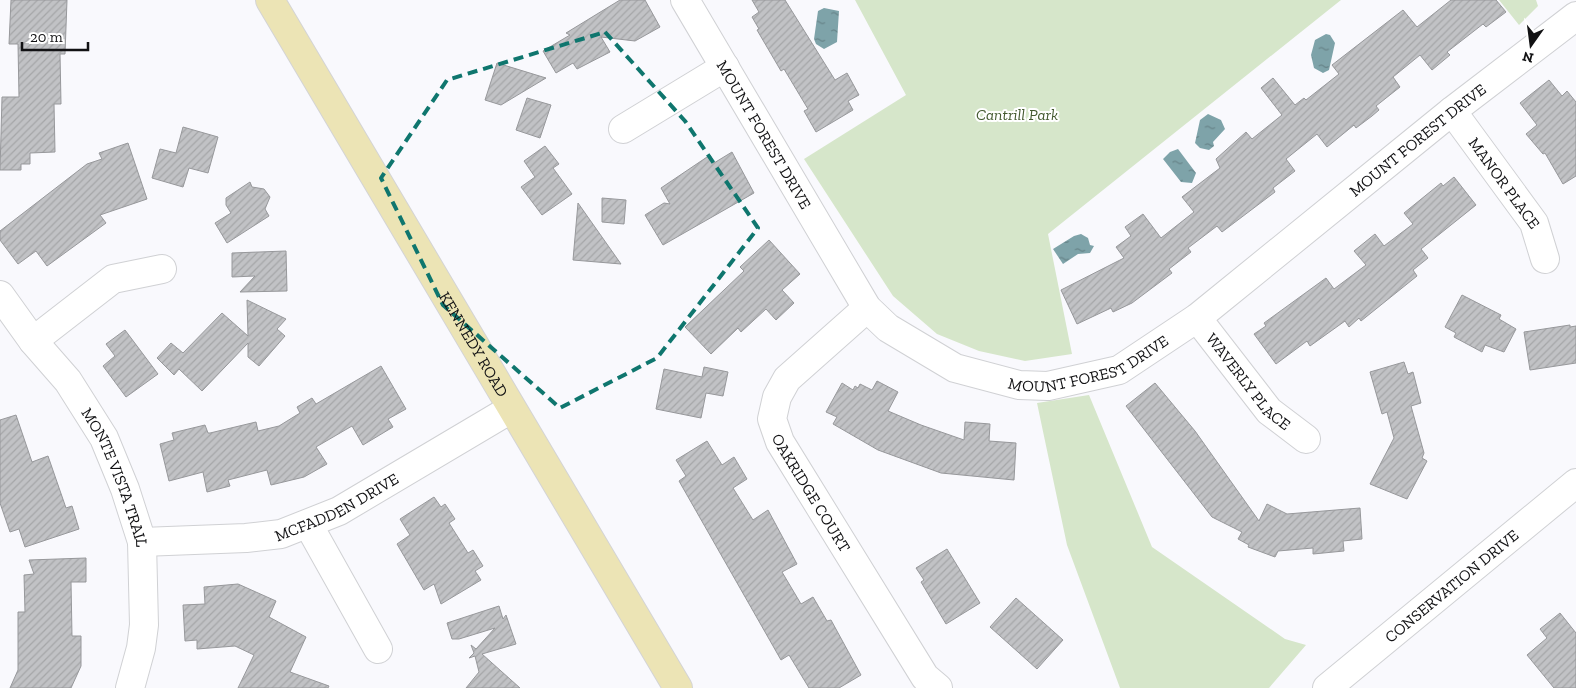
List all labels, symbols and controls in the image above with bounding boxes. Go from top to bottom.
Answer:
scale bar [22,20,89,52]
north arrow [1506,20,1556,70]
text: 20 m [30,28,63,46]
text: N [1520,48,1535,67]
street label: MOUNT FOREST DRIVE [713,57,816,212]
street label: MOUNT FOREST DRIVE [1345,79,1489,200]
park label: Cantrill Park [976,105,1058,124]
street label: MANOR PLACE [1465,133,1544,232]
street label: KENNEDY ROAD [435,288,513,400]
street label: WAVERLY PLACE [1203,329,1295,434]
street label: MOUNT FOREST DRIVE [1006,331,1172,396]
street label: MONTE VISTA TRAIL [78,404,152,548]
street label: OAKRIDGE COURT [768,431,855,555]
street label: MCFADDEN DRIVE [272,469,402,545]
street label: CONSERVATION DRIVE [1381,525,1522,646]

